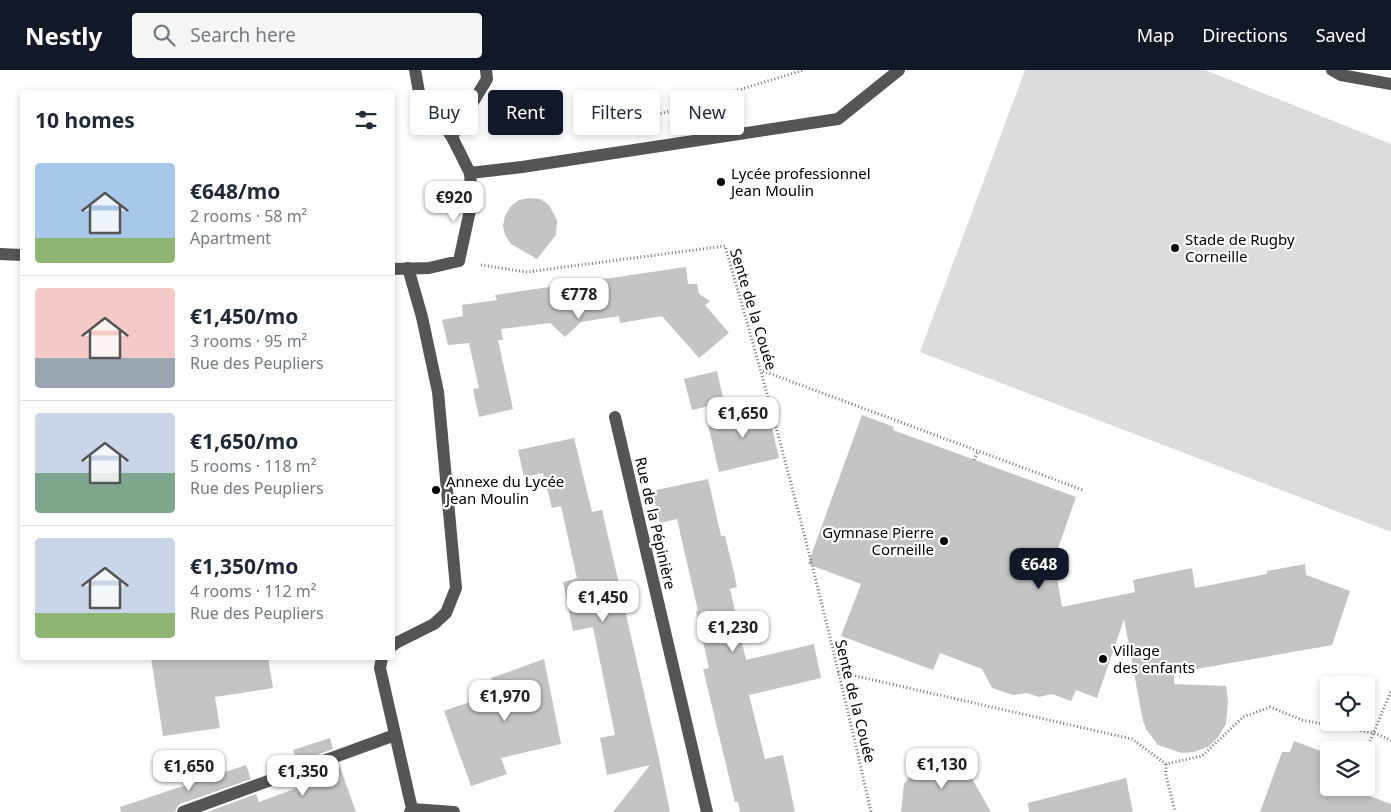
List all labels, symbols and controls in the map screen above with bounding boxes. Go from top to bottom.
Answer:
search box [132,13,482,58]
text: Nestly [25,19,102,52]
icon: search [150,21,178,49]
text: Search here [190,22,296,48]
text: Map [1137,23,1174,47]
text: Directions [1202,23,1288,47]
text: Saved [1316,23,1366,47]
chip: Buy [410,90,478,135]
chip: Rent [488,90,563,135]
chip: Filters [573,90,660,135]
chip: New [670,90,744,135]
text: 10 homes [35,106,135,134]
icon: filters [352,106,380,134]
place label: Lycée professionnel Jean Moulin [729,163,871,200]
marker: Lycée professionnel Jean Moulin [715,176,727,188]
text: €648/mo [190,177,280,205]
pin: €920 [424,180,484,223]
icon: home [75,183,135,243]
text: €920 [436,186,472,208]
text: 2 rooms · 58 m² [190,205,307,227]
text: Apartment [190,227,271,249]
place label: Stade de Rugby Corneille [1185,229,1295,266]
marker: Stade de Rugby Corneille [1169,242,1181,254]
street label: Sente de la Couée [726,246,782,372]
pin: €778 [549,278,609,320]
text: €778 [561,283,597,305]
text: €1,450/mo [190,302,298,330]
icon: home [75,308,135,368]
text: 3 rooms · 95 m² [190,330,307,352]
text: Rue des Peupliers [190,352,324,374]
pin: €1,650 [702,396,784,439]
text: €1,650 [718,402,768,424]
text: €1,650/mo [190,427,298,455]
icon: home [75,433,135,493]
text: 5 rooms · 118 m² [190,455,316,477]
street label: Rue de la Pépinière [631,455,681,591]
place label: Annexe du Lycée Jean Moulin [444,471,564,508]
text: Rue des Peupliers [190,477,324,499]
marker: Annexe du Lycée Jean Moulin [430,484,442,496]
place label: Gymnase Pierre Corneille [822,522,934,559]
marker: Gymnase Pierre Corneille [938,535,950,547]
pin: €648 [1009,548,1069,590]
text: €1,350/mo [190,552,298,580]
text: €648 [1021,553,1057,575]
icon: home [75,558,135,618]
text: 4 rooms · 112 m² [190,580,316,602]
pin: €1,450 [562,580,644,623]
text: €1,450 [578,586,628,608]
text: Rue des Peupliers [190,602,324,624]
pin: €1,230 [692,610,774,653]
text: €1,230 [708,616,758,638]
street label: Sente de la Couée [831,637,881,765]
place label: Village des enfants [1113,640,1195,677]
marker: Village des enfants [1097,653,1109,665]
map controls [1320,676,1375,796]
button: locate [1320,676,1375,731]
pin: €1,970 [464,680,546,722]
text: €1,970 [480,685,530,707]
button: layers [1320,741,1375,796]
pin: €1,130 [901,748,983,790]
pin: €1,650 [148,750,230,792]
text: €1,130 [917,753,967,775]
pin: €1,350 [262,754,344,797]
text: €1,650 [164,755,214,777]
text: €1,350 [278,760,328,782]

